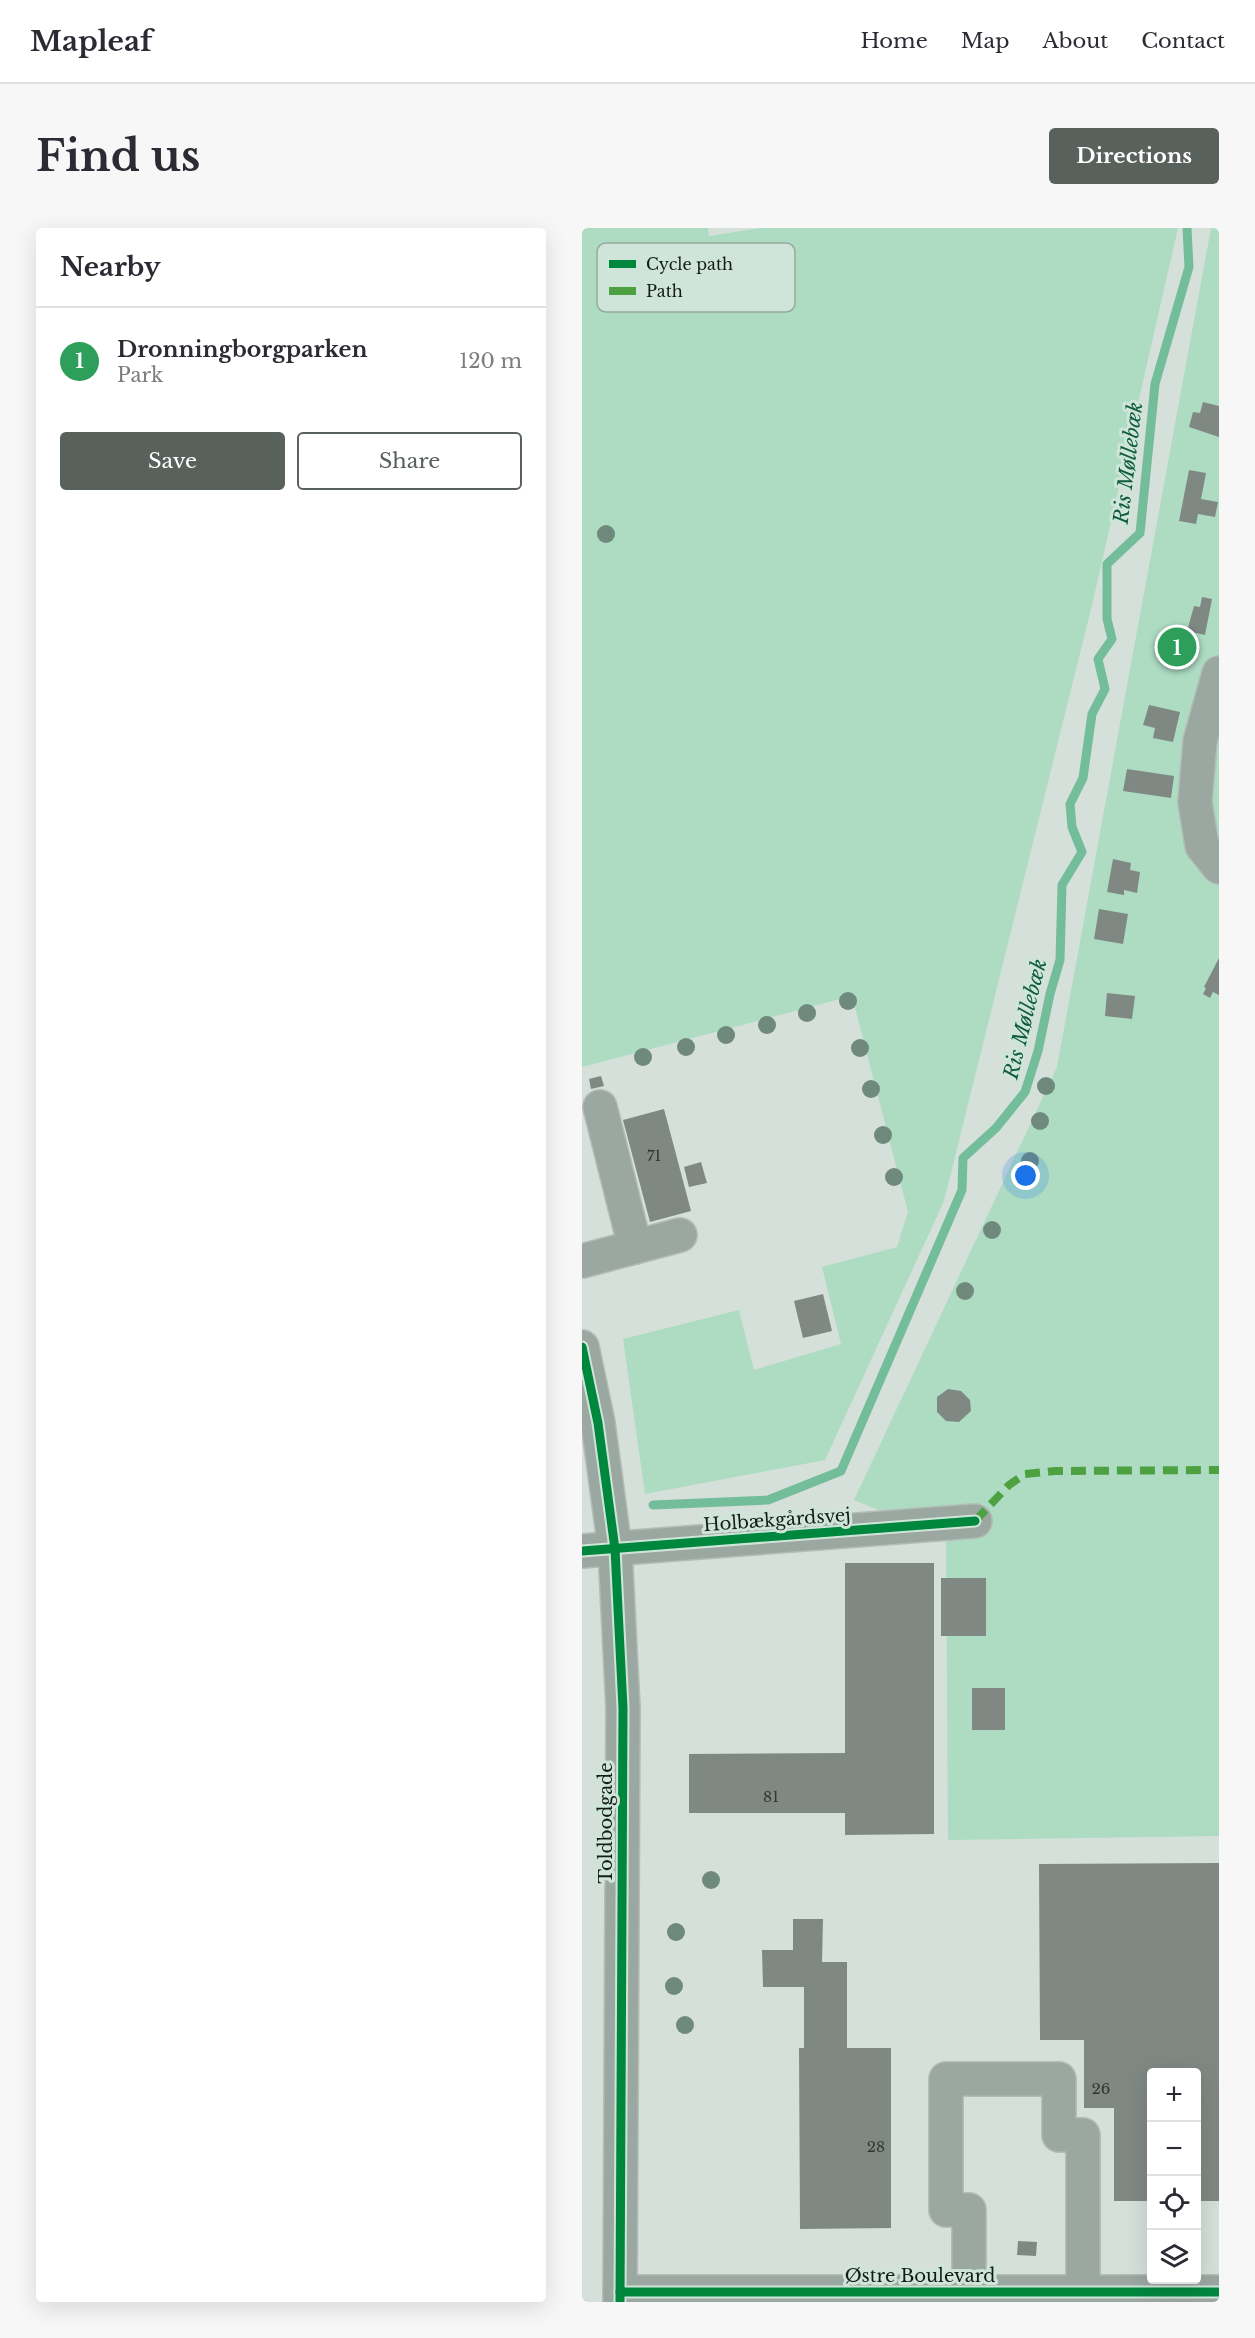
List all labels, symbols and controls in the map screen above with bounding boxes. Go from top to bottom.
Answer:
text: Mapleaf [30,24,152,59]
text: Home [861,28,928,54]
text: Map [961,28,1009,54]
text: About [1042,28,1108,54]
text: Contact [1141,28,1225,54]
button: Directions [1049,128,1219,184]
text: Find us [36,130,200,182]
legend [597,243,795,312]
text: Nearby [60,251,161,283]
text: Cycle path [646,254,733,274]
text: Path [646,281,683,301]
text: Dronningborgparken [117,336,367,363]
text: 1 [75,349,84,373]
text: 120 m [459,349,522,373]
text: Park [117,363,163,387]
water label: Ris Møllebæk [1108,401,1147,526]
button: Save [60,432,285,490]
button: Share [297,432,522,490]
pin: 1 [1158,624,1196,670]
water label: Ris Møllebæk [998,957,1052,1082]
house number: 71 [647,1146,661,1165]
your location [1011,1161,1040,1190]
street label: Holbækgårdsvej [703,1504,851,1536]
street label: Toldbodgade [595,1762,617,1884]
house number: 81 [763,1787,779,1806]
map controls [1147,2068,1201,2284]
button: + [1147,2068,1201,2122]
house number: 26 [1092,2079,1110,2098]
button: − [1147,2122,1201,2176]
house number: 28 [867,2137,885,2156]
button: locate [1147,2176,1201,2230]
button: layers [1147,2230,1201,2284]
street label: Østre Boulevard [845,2265,995,2287]

